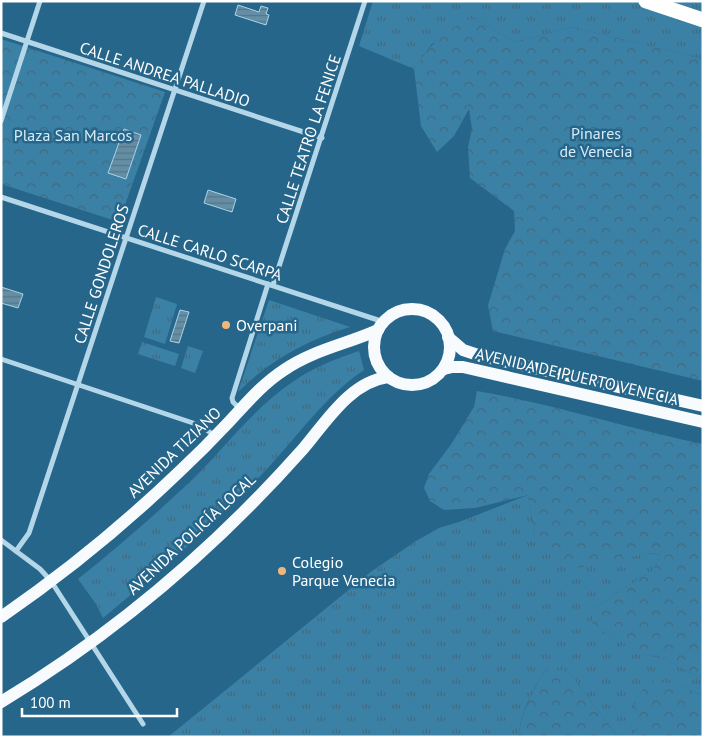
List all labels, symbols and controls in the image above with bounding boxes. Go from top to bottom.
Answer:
street label: CALLE ANDREA PALLADIO [77,37,253,111]
street label: CALLE TEATRO LA FENICE [271,52,345,226]
park label: Pinares de Venecia [560,123,632,161]
park label: Plaza San Marcos [14,125,133,145]
street label: CALLE GONDOLEROS [69,202,133,346]
street label: CALLE CARLO SCARPA [135,219,285,285]
place label: Overpani [236,315,297,335]
marker: Overpani [220,319,232,331]
street label: AVENIDA DE PUERTO VENECIA [474,343,681,409]
street label: AVENIDA TIZIANO [123,402,225,502]
street label: AVENIDA POLICÍA LOCAL [123,469,259,599]
place label: Colegio Parque Venecia [292,552,395,590]
marker: Colegio Parque Venecia [276,565,288,577]
scale bar [22,686,178,718]
text: 100 m [30,693,71,712]

